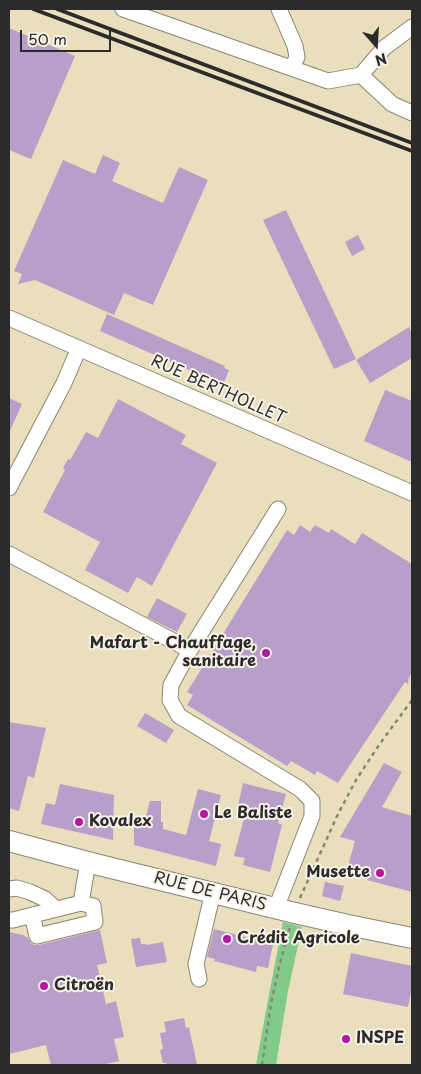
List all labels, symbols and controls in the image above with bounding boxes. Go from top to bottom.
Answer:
scale bar [22,20,114,52]
north arrow [351,20,401,70]
text: 50 m [28,27,67,50]
text: N [372,48,390,71]
street label: RUE BERTHOLLET [148,352,288,428]
place label: Mafart - Chauffage, sanitaire [90,634,256,672]
marker: Mafart - Chauffage, sanitaire [260,647,272,659]
place label: Le Baliste [214,804,292,824]
marker: Le Baliste [198,808,210,820]
place label: Kovalex [89,812,151,832]
marker: Kovalex [73,816,85,828]
place label: Musette [306,863,370,883]
marker: Musette [374,867,386,879]
street label: RUE DE PARIS [152,869,268,915]
place label: Crédit Agricole [237,929,360,949]
marker: Crédit Agricole [221,933,233,945]
place label: Citroën [54,976,114,996]
marker: Citroën [38,980,50,992]
place label: INSPE [356,1029,404,1049]
marker: INSPE [340,1033,352,1045]

